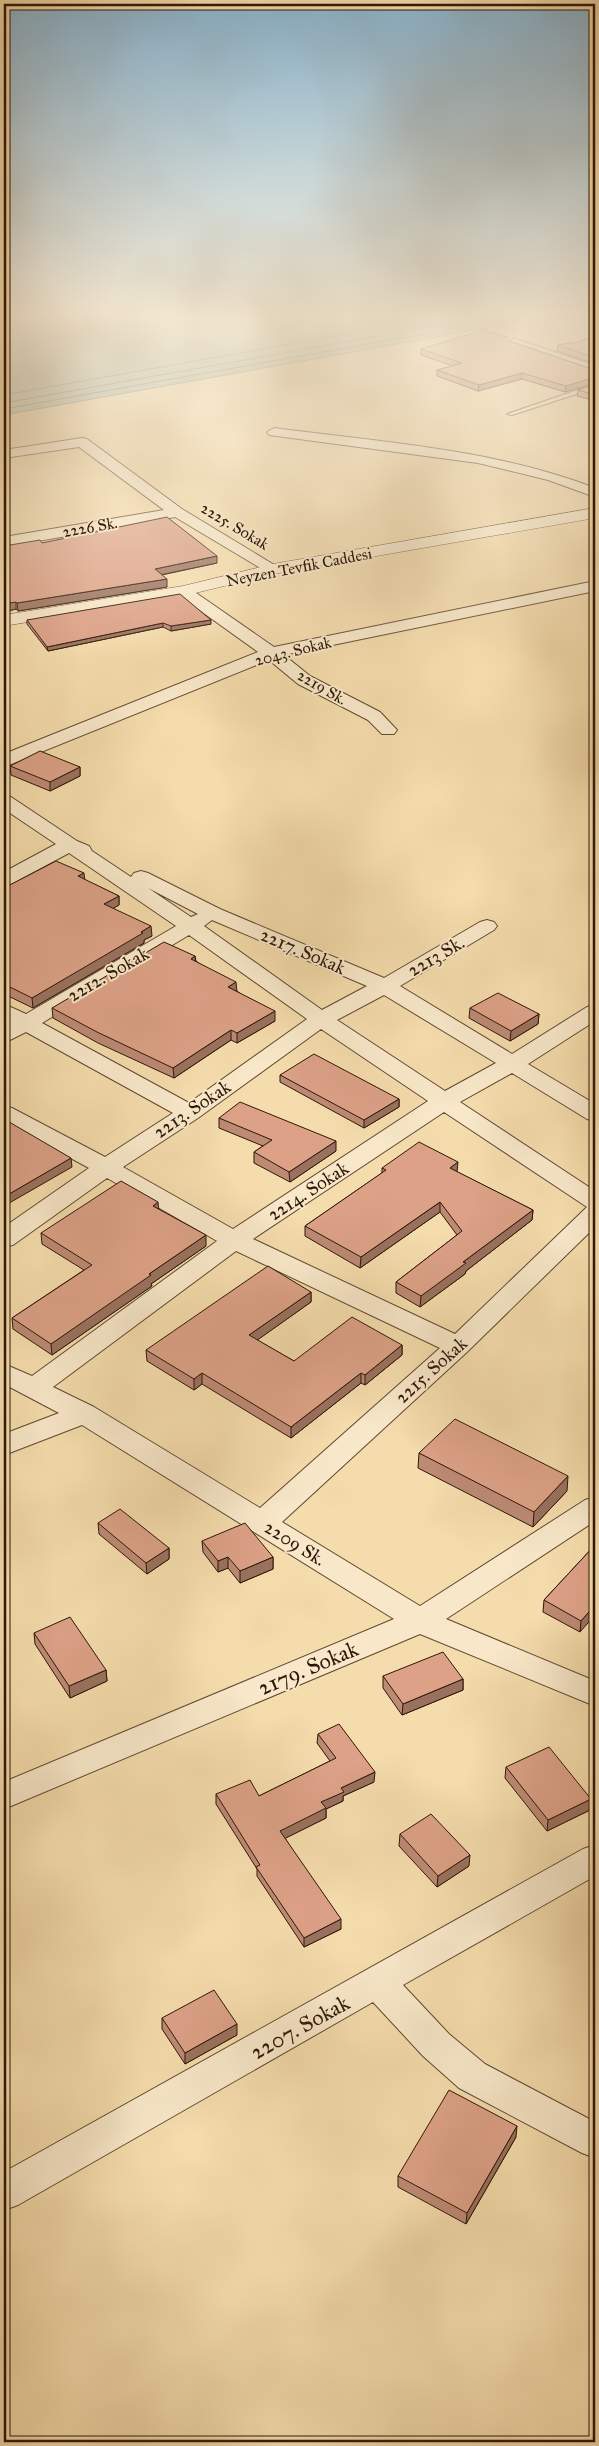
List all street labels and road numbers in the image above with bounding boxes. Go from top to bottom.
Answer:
street label: 2225. Sokak [197,498,273,554]
street label: 2226 Sk. [61,513,119,541]
street label: Neyzen Tevfik Caddesi [224,543,374,590]
street label: 2043. Sokak [253,632,334,670]
street label: 2219 Sk. [294,665,350,709]
street label: 2217. Sokak [257,923,349,979]
street label: 2213 Sk. [404,931,468,981]
street label: 2212. Sokak [63,941,153,1007]
street label: 2213. Sokak [149,1075,235,1143]
street label: 2214. Sokak [263,1156,353,1226]
street label: 2215. Sokak [390,1332,472,1408]
street label: 2209 Sk. [260,1515,330,1571]
street label: 2179. Sokak [254,1635,363,1701]
street label: 2207. Sokak [246,1988,355,2065]

